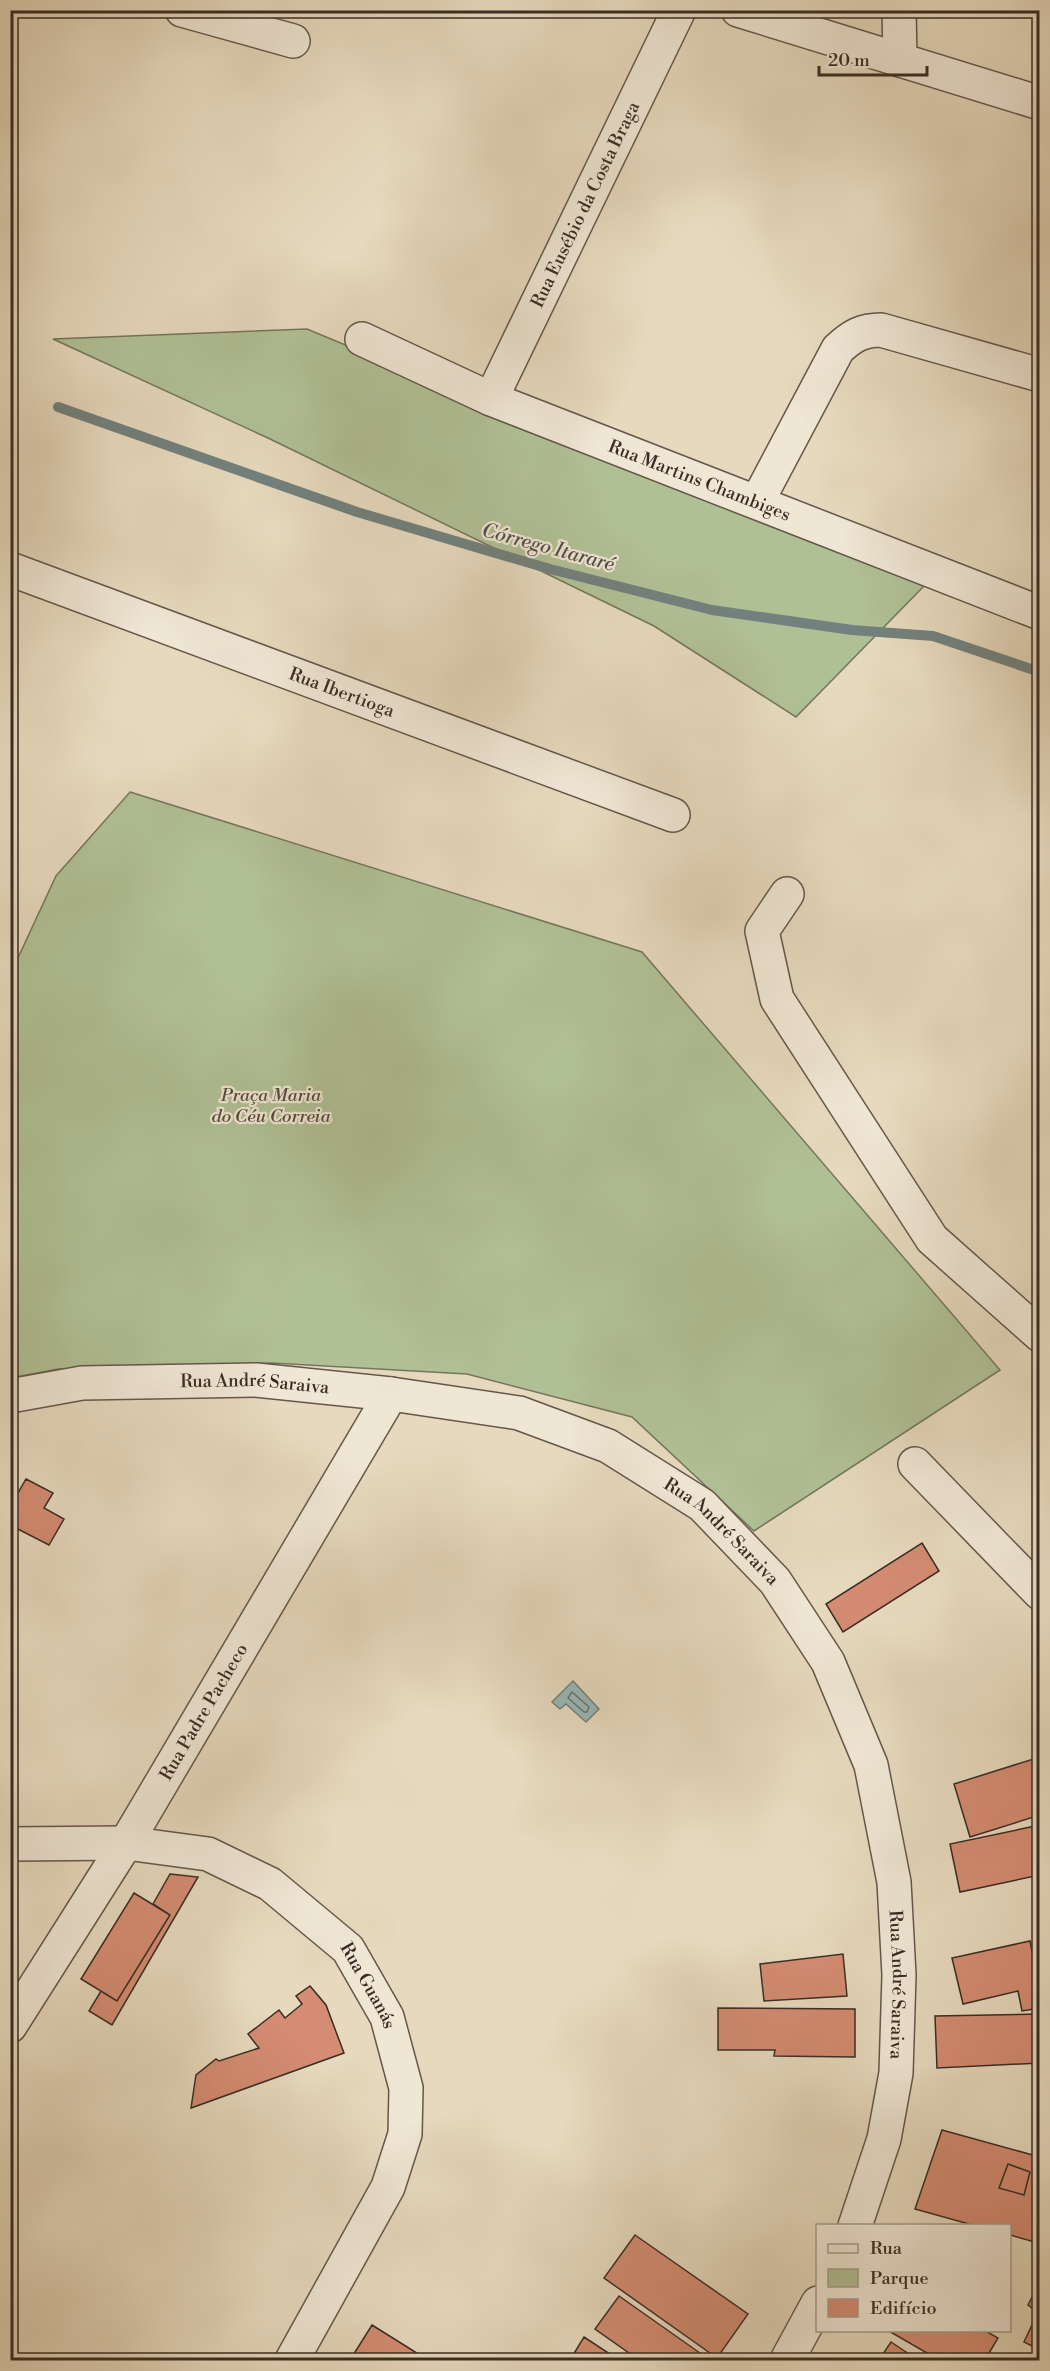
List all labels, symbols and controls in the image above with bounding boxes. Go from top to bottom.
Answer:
scale bar [819,39,927,77]
text: 20 m [828,49,870,72]
street label: Rua Eusébio da Costa Braga [525,97,645,311]
street label: Rua Martins Chambiges [605,434,794,526]
water label: Córrego Itararé [479,518,619,578]
street label: Rua Ibertioga [286,662,399,723]
park label: Praça Maria do Céu Correia [212,1084,331,1128]
street label: Rua André Saraiva [180,1368,331,1399]
street label: Rua André Saraiva [659,1472,785,1590]
street label: Rua Padre Pacheco [154,1639,253,1785]
street label: Rua André Saraiva [884,1909,911,2061]
street label: Rua Guanás [335,1938,401,2031]
legend [816,2224,1011,2332]
text: Rua [870,2237,903,2260]
text: Parque [870,2267,929,2290]
text: Edifício [870,2297,937,2320]

